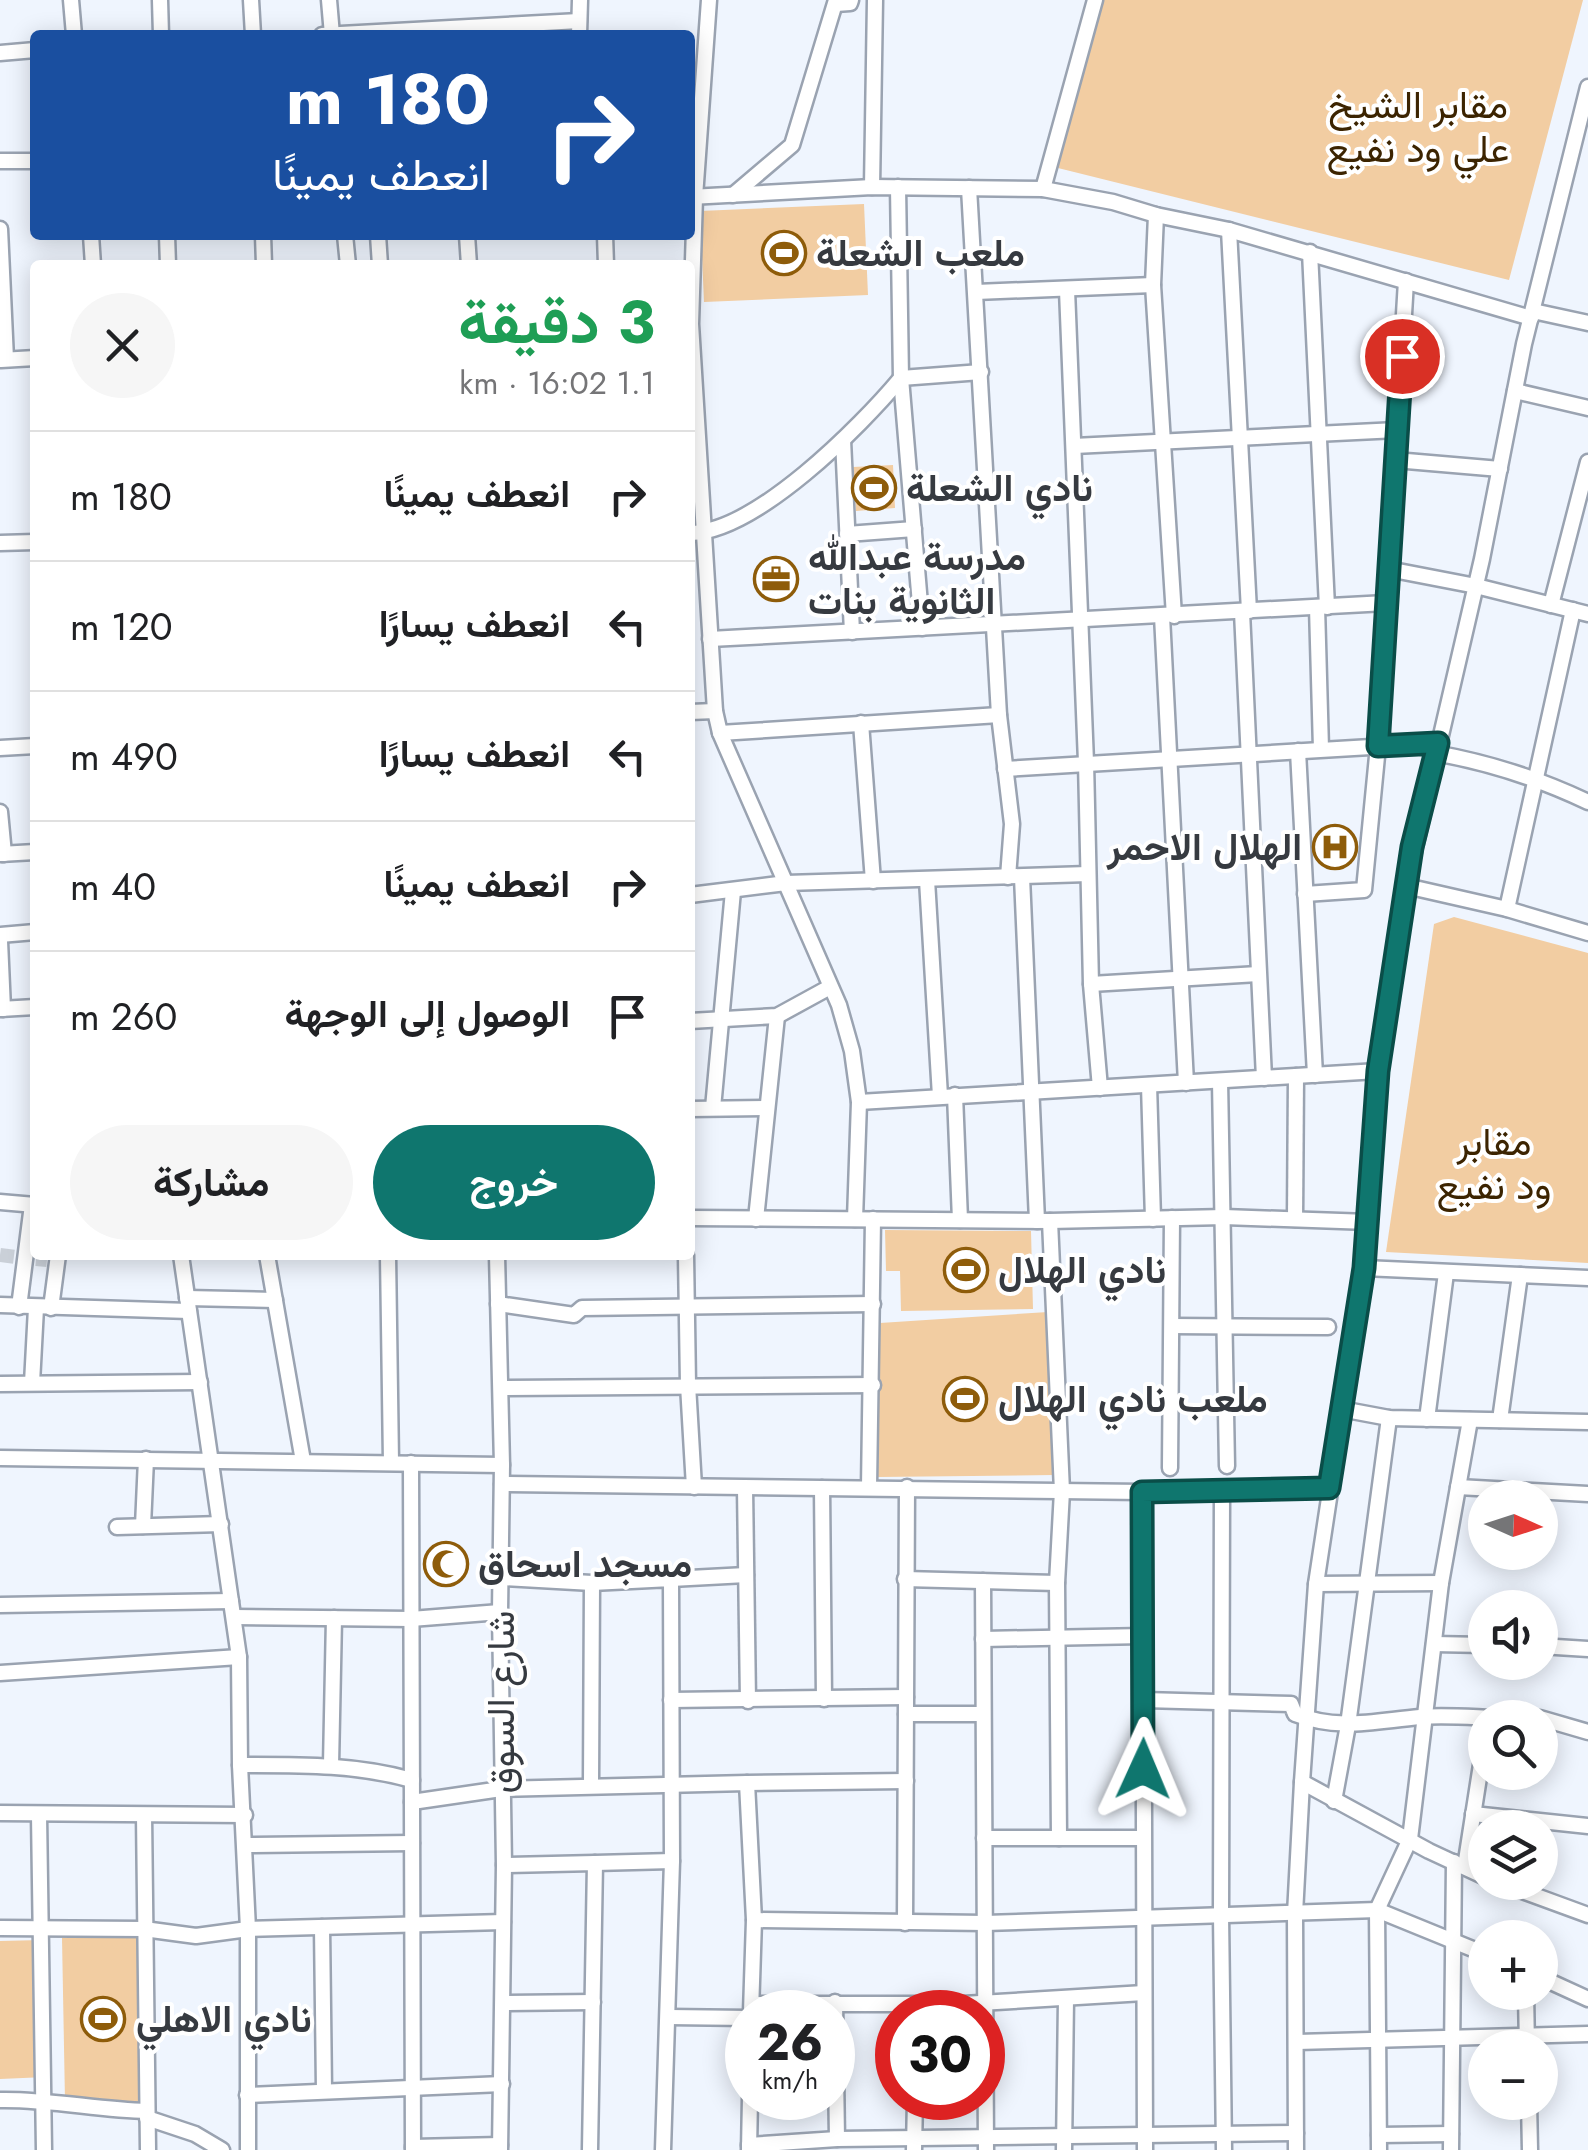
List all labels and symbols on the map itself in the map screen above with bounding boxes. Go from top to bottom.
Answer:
park label: مقابر الشيخ علي ود نفيع [1327,77,1509,180]
place label: ملعب الشعلة [816,225,1025,280]
sports icon: ملعب الشعلة [761,230,807,276]
pin [1360,314,1445,399]
place label: نادي الشعلة [906,460,1093,520]
sports icon: نادي الشعلة [851,465,897,511]
place label: مدرسة عبدالله الثانوية بنات [808,529,1026,628]
office icon: مدرسة عبدالله الثانوية بنات [753,556,799,602]
place label: الهلال الاحمر [1106,819,1302,874]
hospital icon: الهلال الاحمر [1312,824,1358,870]
park label: مقابر ود نفيع [1437,1114,1551,1213]
place label: نادي الهلال [998,1242,1166,1302]
sports icon: نادي الهلال [943,1247,989,1293]
place label: ملعب نادي الهلال [998,1371,1268,1431]
sports icon: ملعب نادي الهلال [942,1376,988,1422]
north arrow [1468,1480,1558,1570]
place label: مسجد اسحاق [478,1536,692,1591]
mosque icon: مسجد اسحاق [423,1541,469,1587]
street label: شارع السوق [473,1611,528,1793]
position arrow [1091,1717,1195,1821]
speed limit sign: 30 [875,1990,1005,2120]
place label: نادي الاهلي [136,1991,312,2051]
sports icon: نادي الاهلي [80,1996,126,2042]

